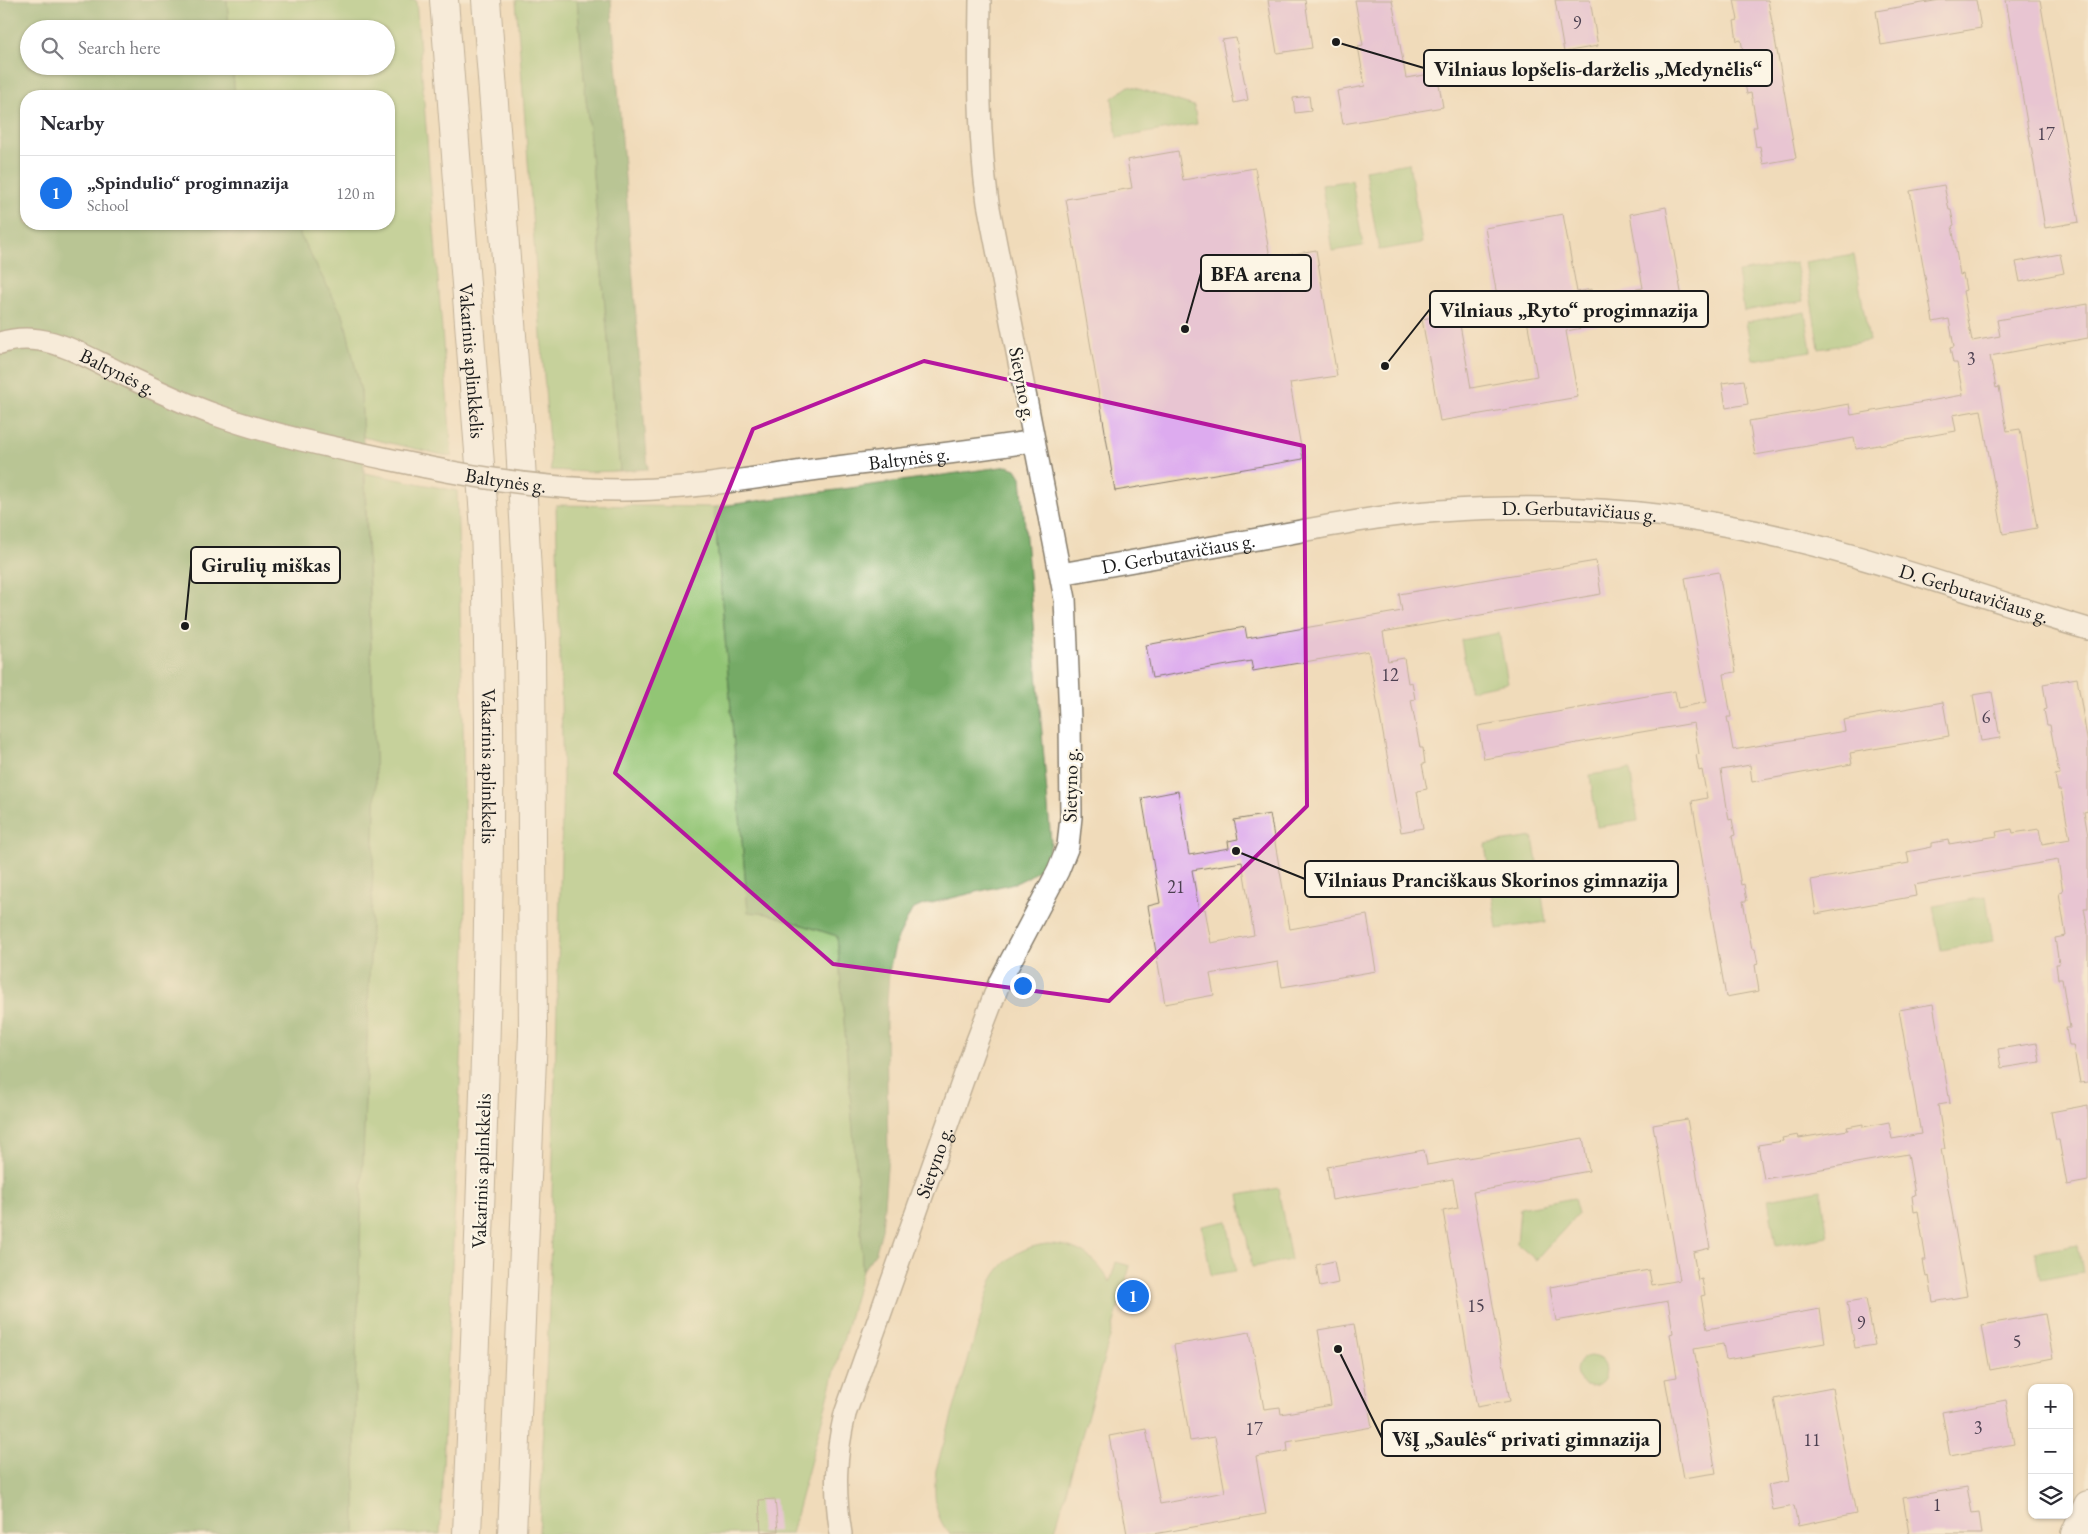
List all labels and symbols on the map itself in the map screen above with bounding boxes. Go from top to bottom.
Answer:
house number: 9 [1573,11,1582,34]
callout: Vilniaus lopšelis-darželis „Medynėlis“ [1424,50,1772,86]
text: Vilniaus lopšelis-darželis „Medynėlis“ [1434,55,1762,82]
house number: 17 [2037,122,2055,145]
callout: BFA arena [1201,255,1311,291]
text: BFA arena [1211,260,1302,287]
street label: Vakarinis aplinkkelis [453,282,491,439]
callout: Vilniaus „Ryto“ progimnazija [1430,291,1708,327]
text: Vilniaus „Ryto“ progimnazija [1440,296,1699,323]
street label: Baltynės g. [76,342,160,401]
street label: Sietyno g. [1003,345,1043,423]
house number: 3 [1967,347,1975,370]
street label: Baltynės g. [867,440,951,476]
street label: Baltynės g. [463,462,548,499]
street label: D. Gerbutavičiaus g. [1501,495,1659,528]
street label: D. Gerbutavičiaus g. [1099,527,1257,580]
callout: Girulių miškas [191,547,340,583]
text: Girulių miškas [201,551,331,578]
street label: D. Gerbutavičiaus g. [1896,557,2052,629]
house number: 12 [1381,663,1399,686]
street label: Vakarinis aplinkkelis [476,688,502,844]
house number: 6 [1982,705,1991,728]
street label: Sietyno g. [1056,747,1084,823]
callout: Vilniaus Pranciškaus Skorinos gimnazija [1305,861,1678,897]
text: Vilniaus Pranciškaus Skorinos gimnazija [1314,866,1669,893]
house number: 21 [1167,875,1185,898]
your location [1010,973,1036,999]
street label: Vakarinis aplinkkelis [465,1093,497,1249]
street label: Sietyno g. [909,1123,959,1202]
pin: 1 [1117,1277,1149,1315]
house number: 15 [1467,1294,1485,1317]
house number: 9 [1857,1311,1866,1334]
house number: 5 [2013,1330,2021,1353]
house number: 3 [1974,1416,1982,1439]
house number: 17 [1245,1417,1263,1440]
callout: VšĮ „Saulės“ privati gimnazija [1382,1420,1660,1456]
text: VšĮ „Saulės“ privati gimnazija [1392,1425,1651,1452]
house number: 11 [1803,1428,1821,1451]
house number: 1 [1933,1493,1941,1516]

